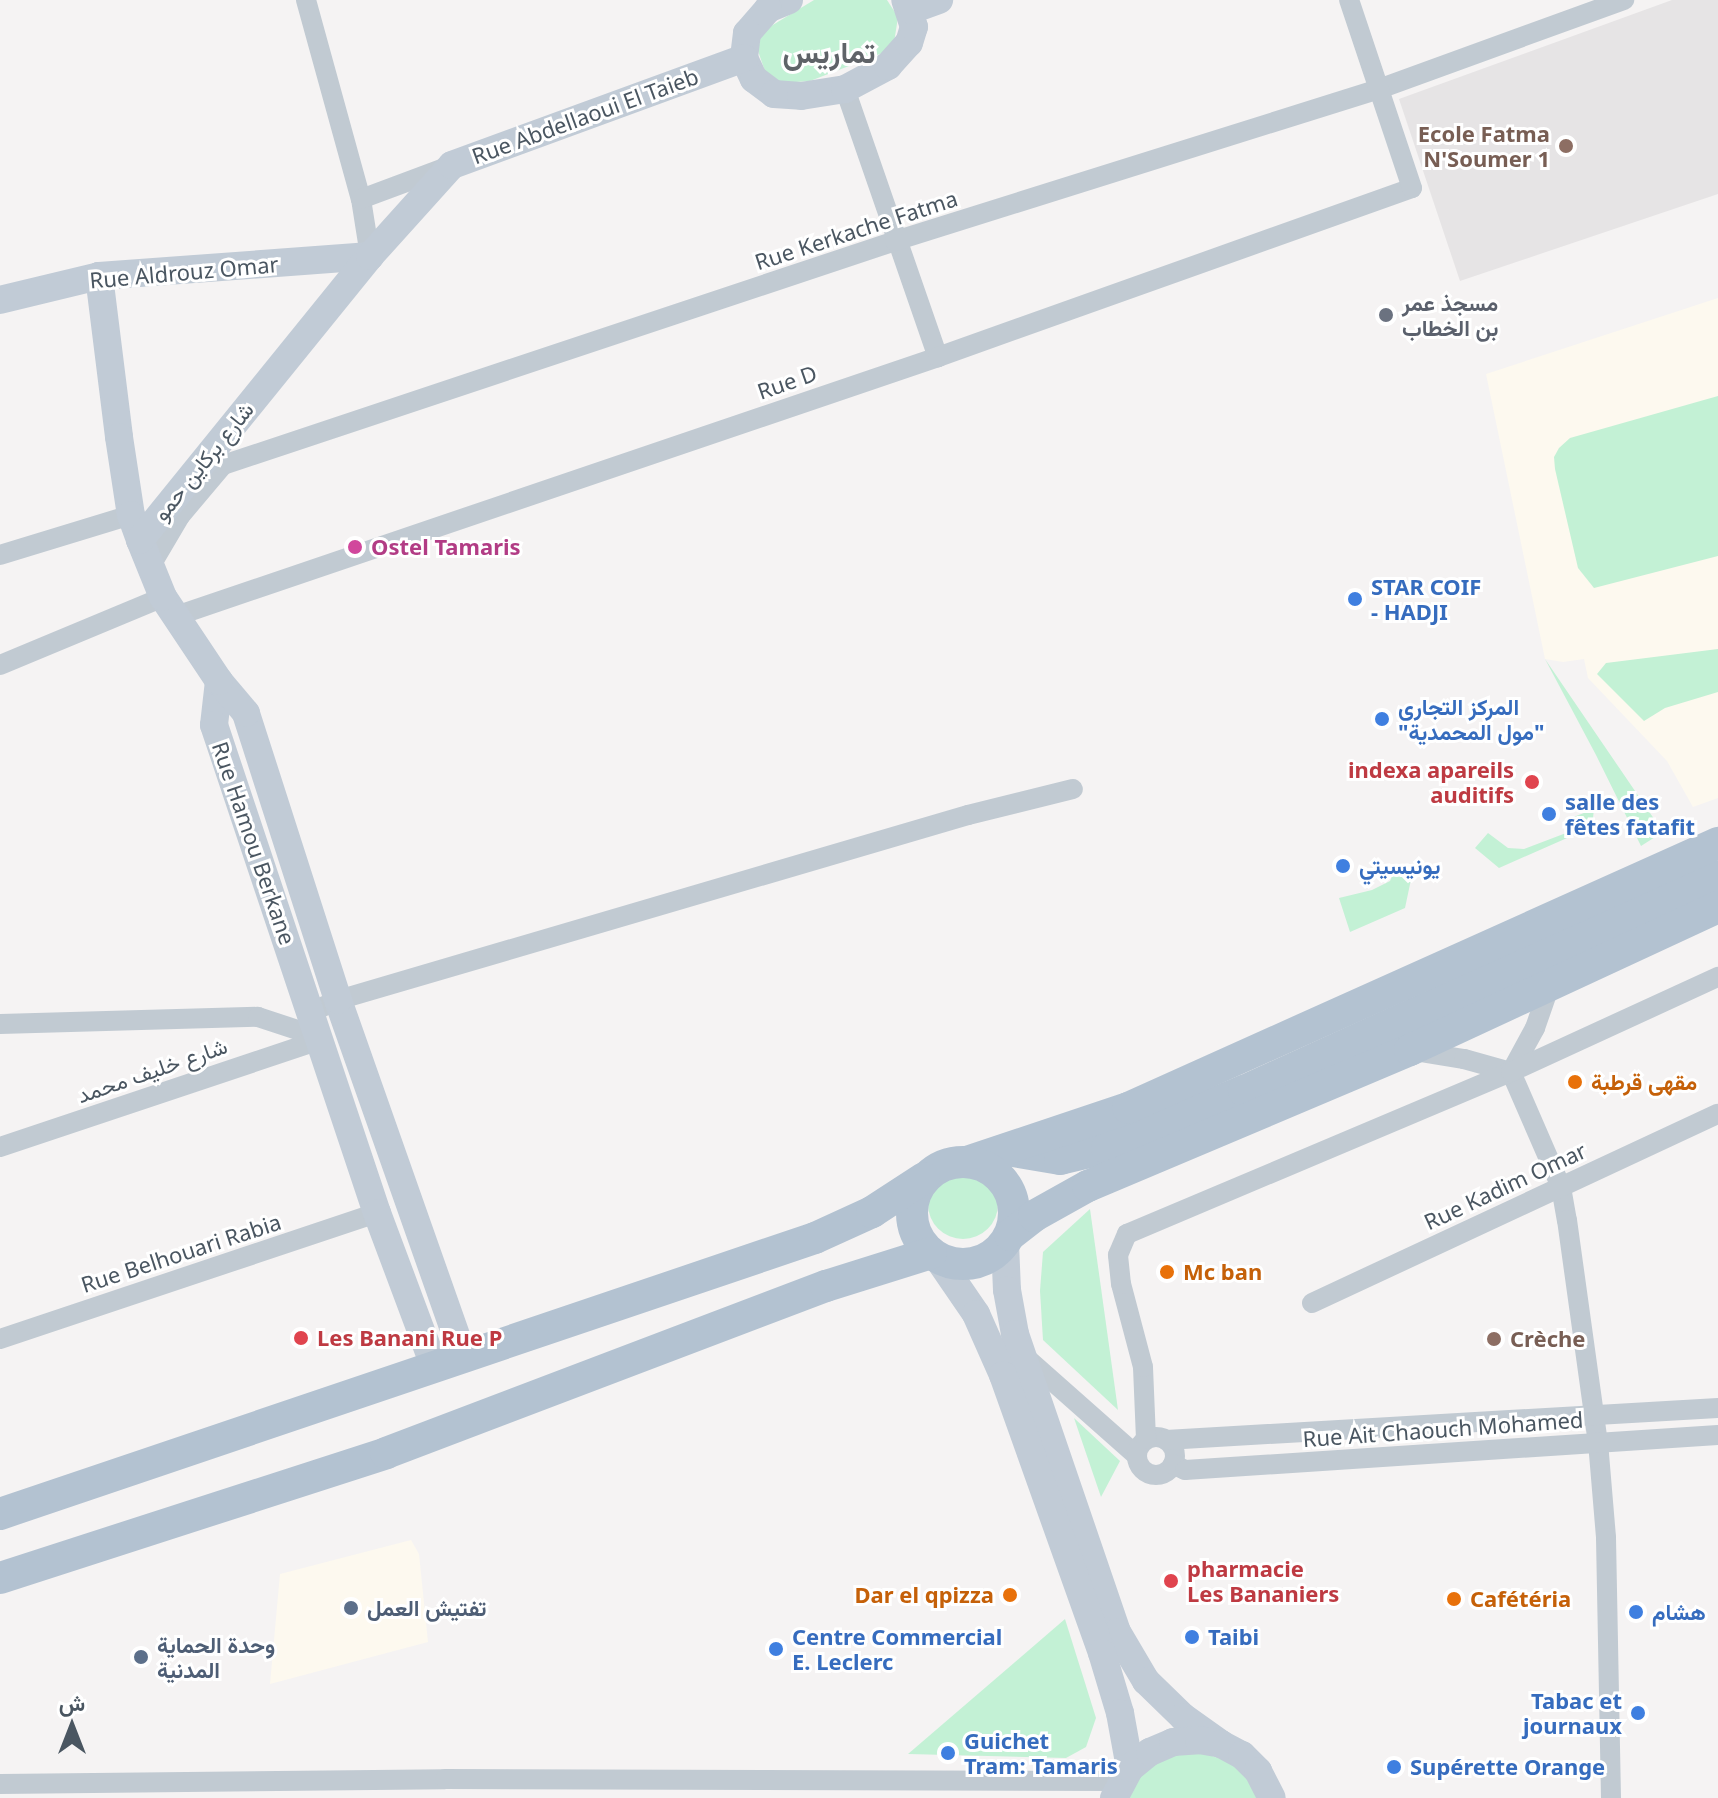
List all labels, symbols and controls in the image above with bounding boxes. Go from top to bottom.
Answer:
district label: تماريس [783,34,875,70]
street label: Rue Abdellaoui El Taieb [468,63,702,169]
place label: Ecole Fatma N'Soumer 1 [1418,120,1550,172]
marker: Ecole Fatma N'Soumer 1 [1557,137,1575,155]
street label: Rue Kerkache Fatma [751,185,961,275]
street label: Rue Aldrouz Omar [88,251,280,293]
place label: مسجذ عمر بن الخطاب [1402,289,1498,340]
marker: مسجذ عمر بن الخطاب [1377,306,1395,324]
street label: Rue D [754,360,820,404]
street label: شارع بركاين حمو [147,396,259,526]
place label: Ostel Tamaris [371,534,521,560]
marker: Ostel Tamaris [346,538,364,556]
place label: STAR COIF - HADJI [1371,573,1481,624]
marker: STAR COIF - HADJI [1346,590,1364,608]
place label: المركز التجاري "مول المحمدية" [1398,693,1544,744]
marker: المركز التجاري "مول المحمدية" [1373,710,1391,728]
street label: Rue Hamou Berkane [207,738,301,948]
place label: indexa apareils auditifs [1348,756,1514,808]
marker: indexa apareils auditifs [1521,771,1543,793]
place label: salle des fêtes fatafit [1565,788,1695,840]
marker: salle des fêtes fatafit [1540,805,1558,823]
place label: يونيسيتي [1359,853,1441,879]
marker: يونيسيتي [1334,857,1352,875]
street label: شارع خليف محمد [74,1032,230,1108]
place label: مقهى قرطبة [1591,1069,1697,1095]
marker: مقهى قرطبة [1566,1073,1584,1091]
street label: Rue Kadim Omar [1420,1137,1590,1235]
street label: Rue Belhouari Rabia [78,1208,284,1298]
place label: Mc ban [1183,1259,1262,1285]
marker: Mc ban [1158,1263,1176,1281]
place label: Les Banani Rue P [317,1325,502,1351]
place label: Crèche [1510,1326,1585,1352]
marker: Les Banani Rue P [292,1329,310,1347]
marker: Crèche [1485,1330,1503,1348]
street label: Rue Ait Chaouch Mohamed [1302,1406,1584,1452]
place label: pharmacie Les Bananiers [1187,1555,1339,1606]
marker: pharmacie Les Bananiers [1162,1572,1180,1590]
place label: Dar el qpizza [854,1582,994,1608]
marker: Dar el qpizza [1001,1586,1019,1604]
place label: Cafétéria [1470,1586,1571,1612]
marker: Cafétéria [1445,1590,1463,1608]
place label: تفتيش العمل [367,1595,486,1621]
marker: تفتيش العمل [342,1599,360,1617]
place label: هشام [1652,1599,1706,1625]
marker: هشام [1627,1603,1645,1621]
place label: Centre Commercial E. Leclerc [792,1623,1002,1674]
place label: Taibi [1208,1624,1259,1650]
marker: Taibi [1183,1628,1201,1646]
place label: وحدة الحماية المدنية [157,1631,275,1682]
marker: Centre Commercial E. Leclerc [767,1640,785,1658]
marker: وحدة الحماية المدنية [132,1648,150,1666]
north arrow [32,1686,112,1766]
text: ش [59,1687,85,1717]
place label: Tabac et journaux [1523,1687,1622,1738]
marker: Tabac et journaux [1629,1704,1647,1722]
place label: Guichet Tram: Tamaris [964,1727,1118,1778]
marker: Guichet Tram: Tamaris [939,1744,957,1762]
place label: Supérette Orange [1410,1754,1605,1780]
marker: Supérette Orange [1385,1758,1403,1776]

